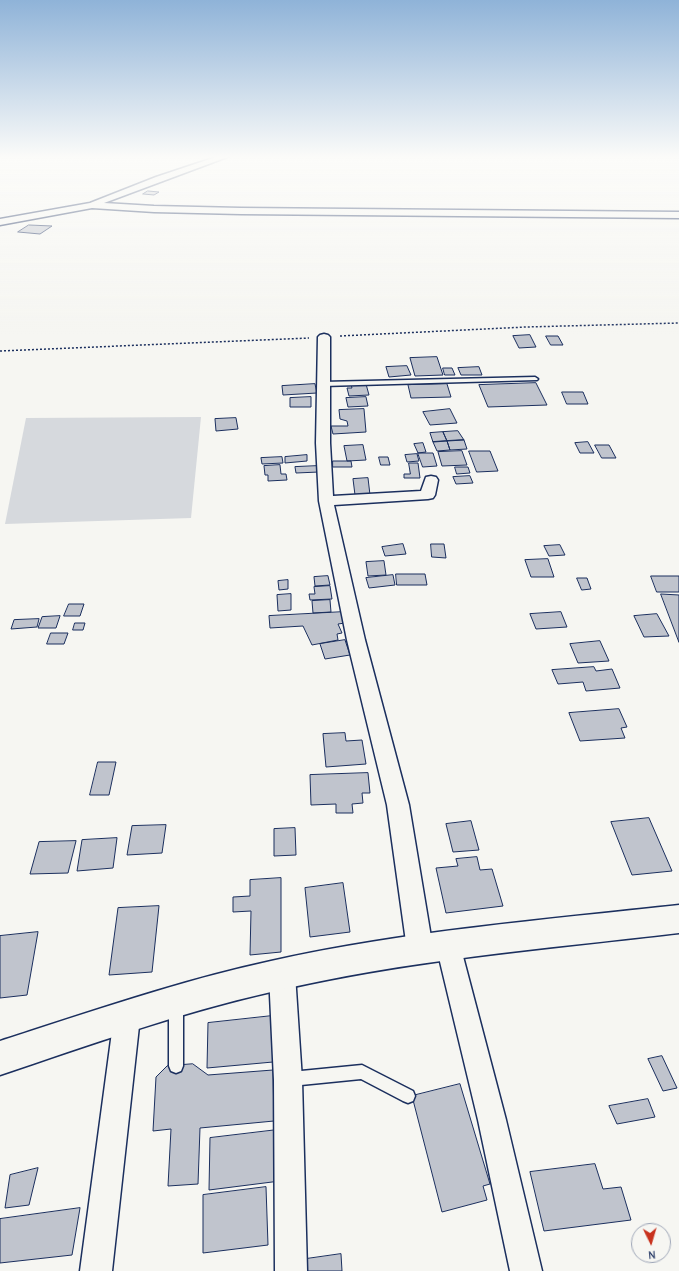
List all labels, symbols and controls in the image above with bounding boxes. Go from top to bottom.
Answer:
north arrow [631,1223,671,1263]
text: N [648,1248,656,1261]

